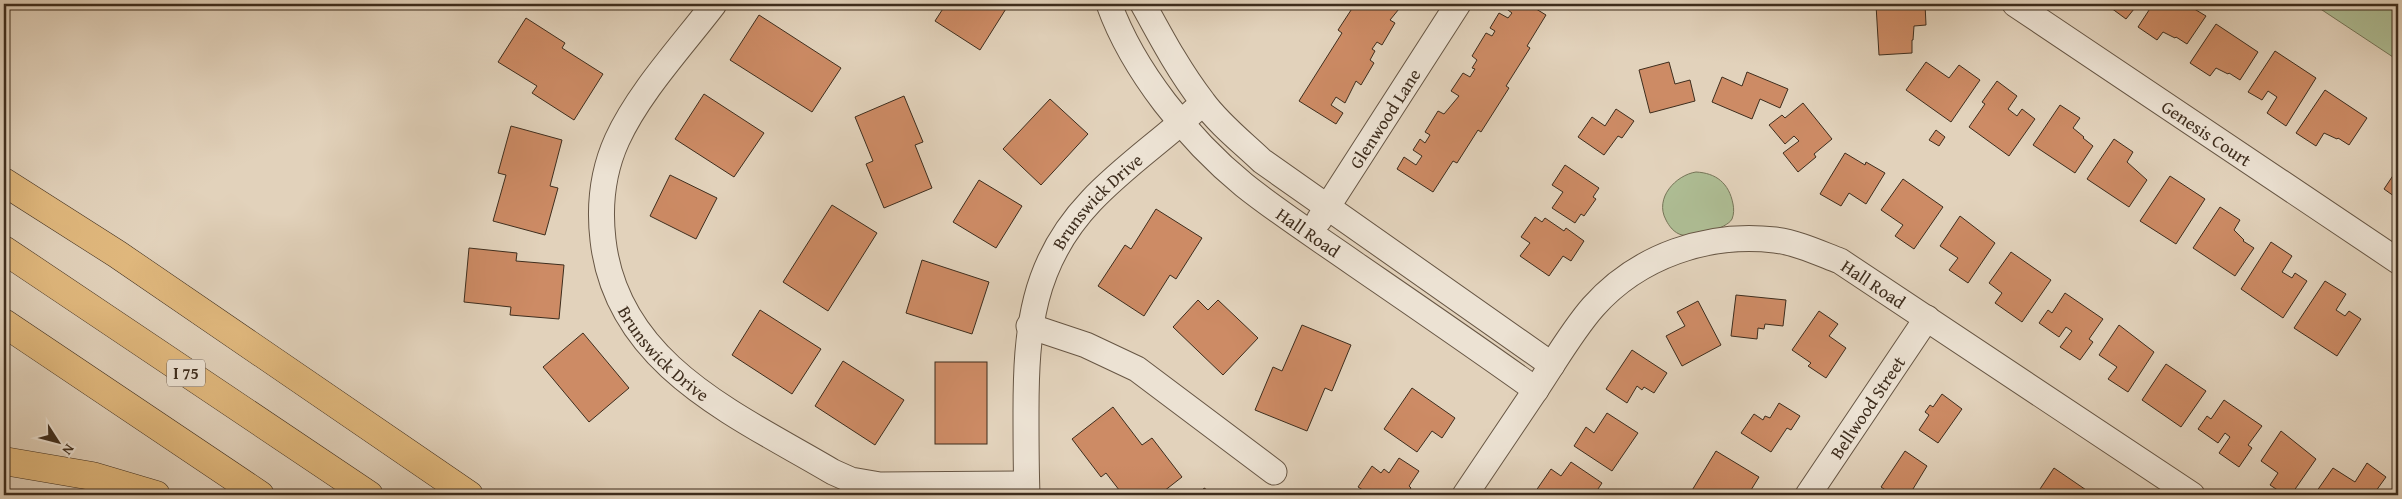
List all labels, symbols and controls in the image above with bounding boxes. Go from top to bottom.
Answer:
street label: Glenwood Lane [1342,63,1427,174]
street label: Genesis Court [2156,93,2258,173]
street label: Brunswick Drive [1045,146,1148,254]
street label: Hall Road [1271,200,1346,264]
street label: Hall Road [1836,252,1912,315]
street label: Brunswick Drive [611,301,715,408]
street label: Bellwood Street [1823,350,1912,464]
road number: I 75 [167,359,205,386]
north arrow [32,416,82,466]
text: N [57,440,79,460]

